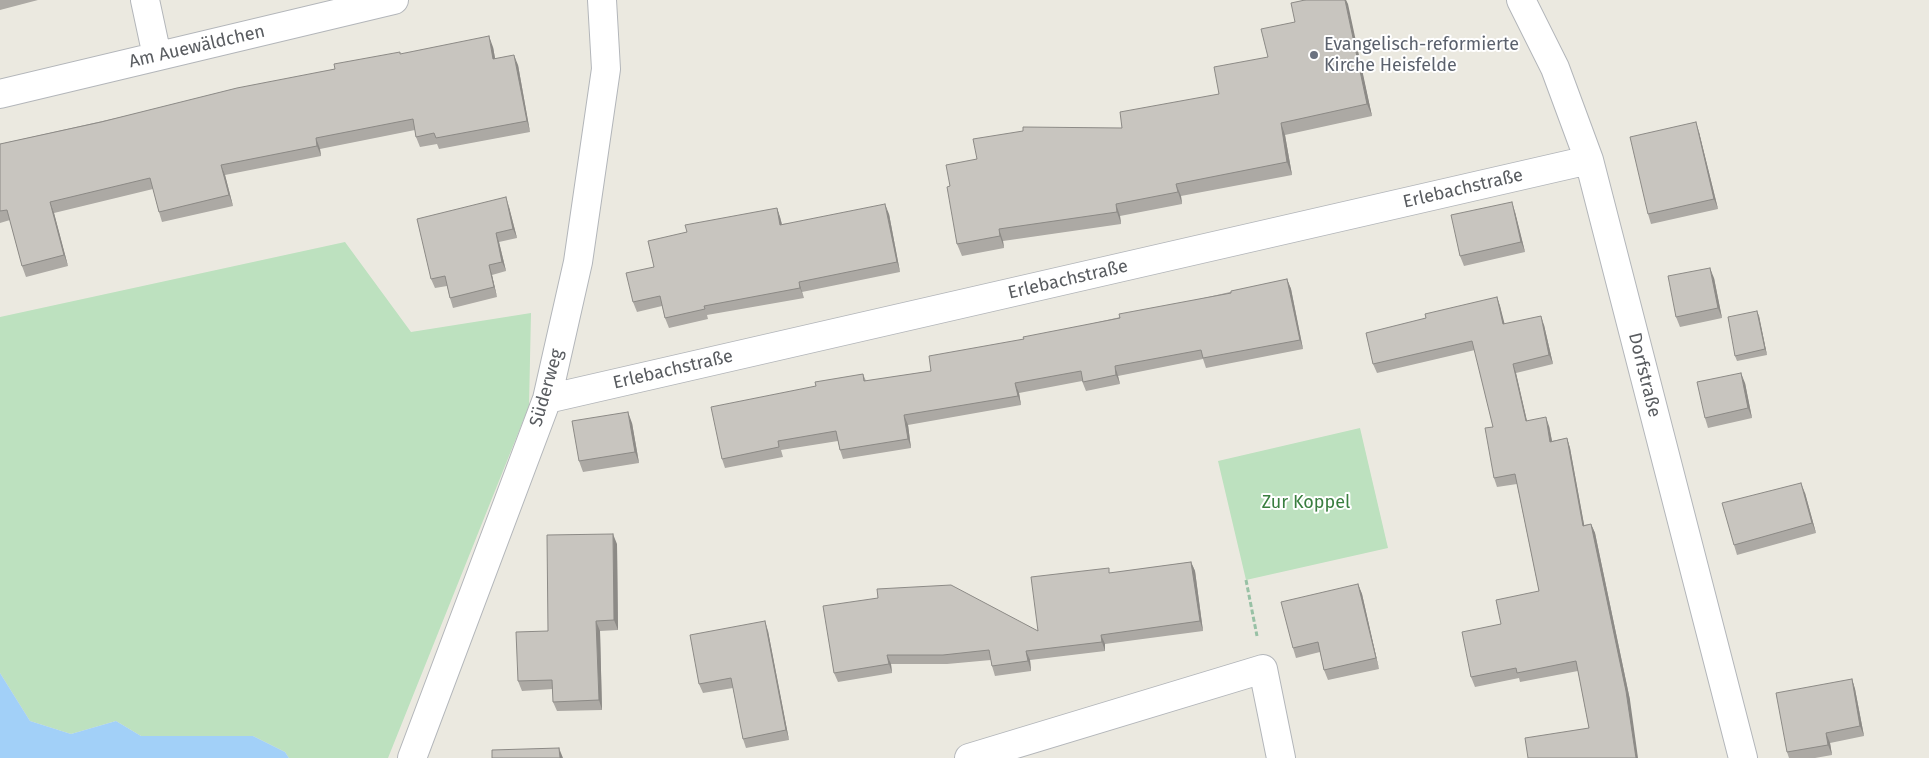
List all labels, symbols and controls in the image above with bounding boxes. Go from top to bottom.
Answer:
street label: Am Auewäldchen [127,21,267,73]
place label: Evangelisch-reformierte Kirche Heisfelde [1324,34,1519,76]
marker: Evangelisch-reformierte Kirche Heisfelde [1308,49,1320,61]
street label: Erlebachstraße [1401,165,1525,213]
street label: Erlebachstraße [1006,256,1130,304]
street label: Dorfstraße [1623,330,1665,420]
street label: Erlebachstraße [611,346,735,394]
street label: Süderweg [526,347,568,429]
park label: Zur Koppel [1262,492,1350,514]

